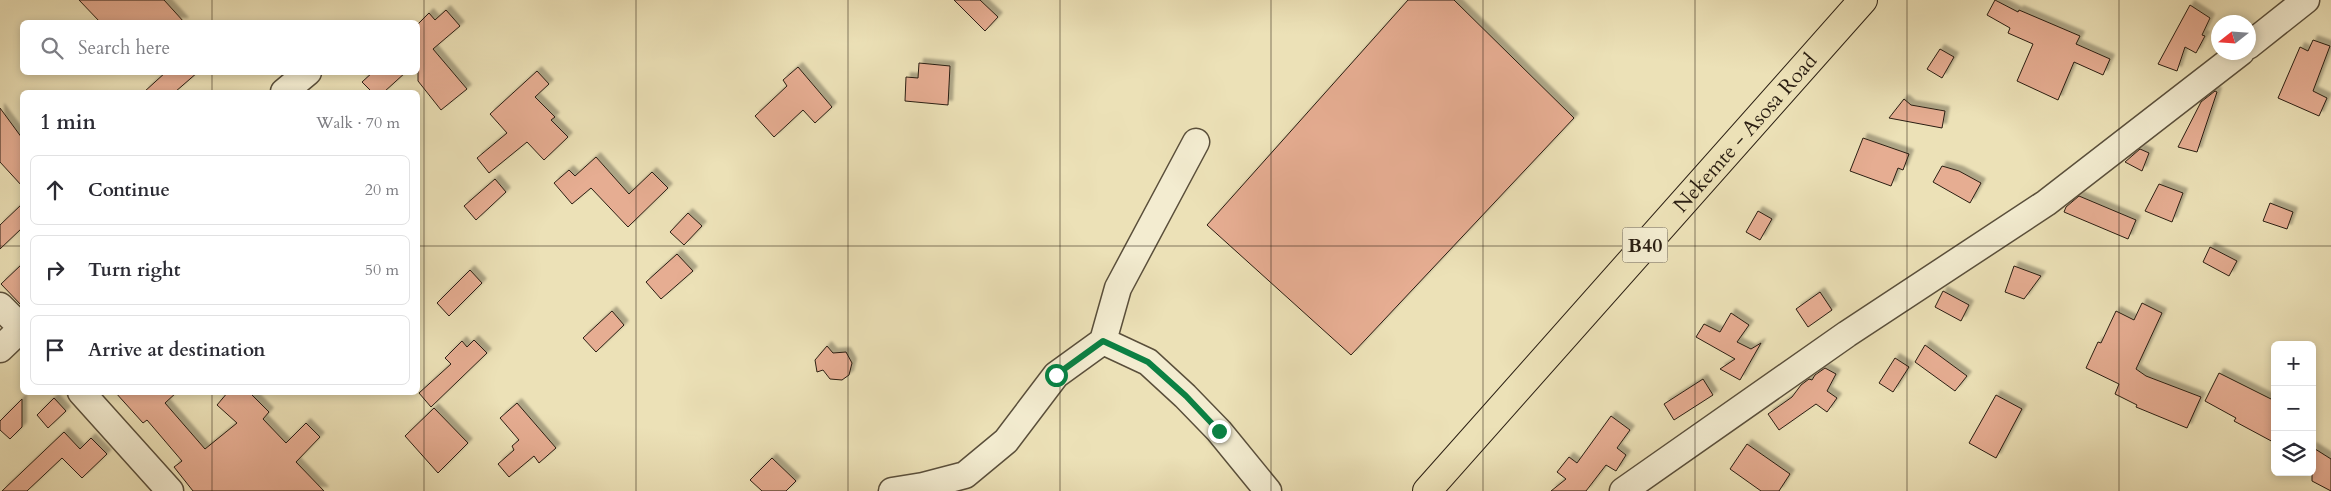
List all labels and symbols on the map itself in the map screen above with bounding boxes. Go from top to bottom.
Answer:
north arrow [2211,15,2256,60]
street label: Nekemte - Asosa Road [1667,47,1824,219]
road number: B40 [1622,228,1668,262]
route start [1045,364,1068,387]
route end [1208,420,1231,443]

